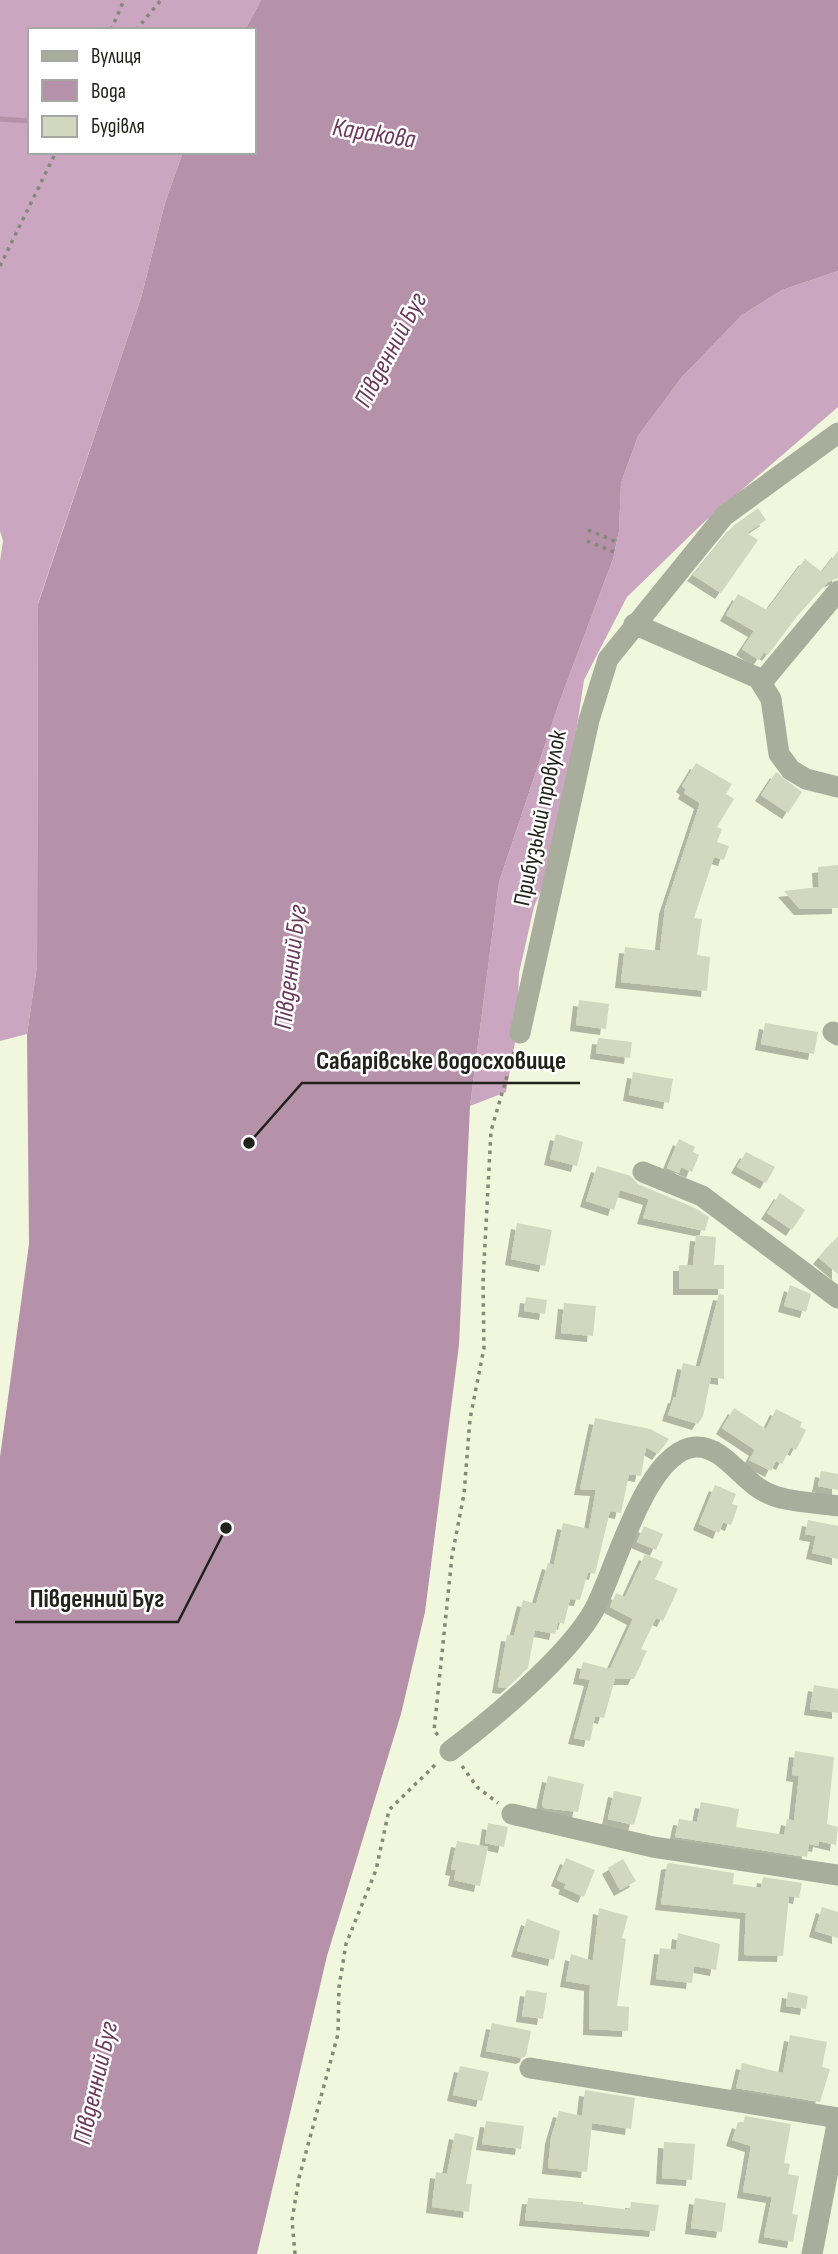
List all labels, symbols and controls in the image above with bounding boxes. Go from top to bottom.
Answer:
legend [28,28,256,154]
text: Вулиця [91,44,141,69]
text: Вода [91,79,126,104]
water label: Каракова [330,112,418,156]
text: Будівля [91,114,145,139]
water label: Південний Буг [348,287,434,413]
street label: Прибузький провулок [507,727,573,909]
water label: Південний Буг [268,902,314,1031]
callout: Сабарівське водосховище [302,1036,580,1083]
text: Сабарівське водосховище [316,1046,566,1077]
callout: Південний Буг [15,1575,178,1622]
text: Південний Буг [30,1584,164,1615]
water label: Південний Буг [67,2018,125,2148]

